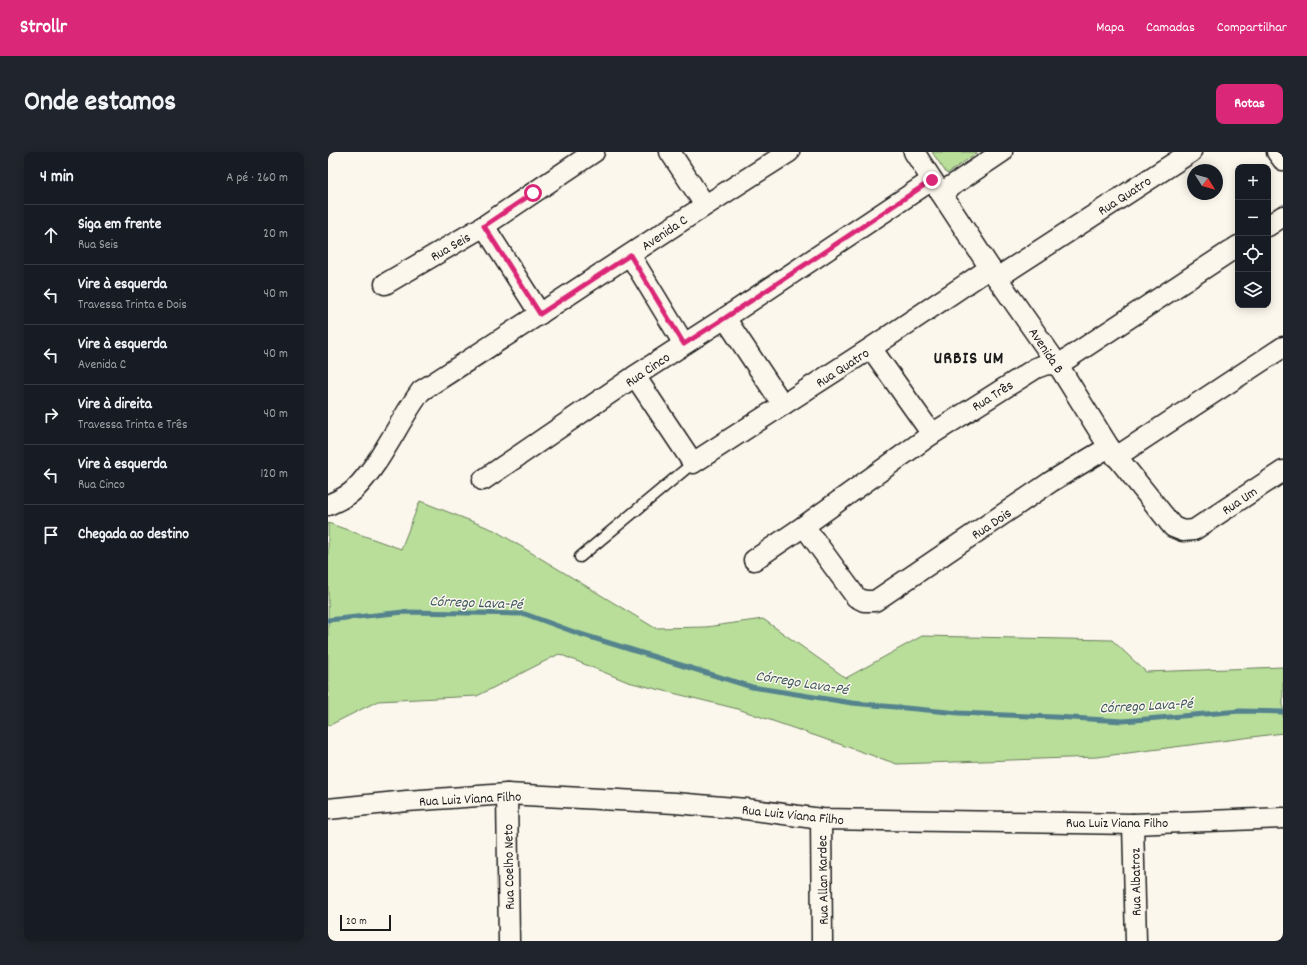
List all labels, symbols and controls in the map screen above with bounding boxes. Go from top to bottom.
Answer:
text: Strollr [20,15,67,42]
text: Mapa [1096,18,1124,38]
text: Camadas [1146,18,1195,38]
text: Compartilhar [1217,18,1287,38]
text: Onde estamos [24,84,176,124]
button: Rotas [1216,84,1283,124]
north arrow [1187,164,1223,200]
map controls [1235,164,1271,308]
button: + [1235,164,1271,200]
text: 4 min [40,166,74,190]
text: A pé · 260 m [226,169,288,188]
route end [923,171,941,189]
street label: Rua Quatro [1094,172,1156,221]
route start [524,184,542,202]
button: − [1235,200,1271,236]
street label: Avenida C [638,211,692,256]
text: Siga em frente [78,214,161,236]
icon: ahead [40,224,62,246]
text: 20 m [263,225,288,244]
street label: Rua Seis [427,228,475,267]
text: Rua Seis [78,236,118,255]
button: locate [1235,236,1271,272]
button: layers [1235,272,1271,308]
text: Vire à esquerda [78,274,167,296]
icon: left [40,284,62,306]
text: 40 m [264,285,288,304]
text: Travessa Trinta e Dois [78,296,187,315]
street label: Avenida B [1023,324,1068,378]
text: Vire à esquerda [78,334,167,356]
icon: left [40,344,62,366]
street label: Rua Quatro [812,344,874,393]
text: 40 m [264,345,288,364]
district label: URBIS UM [934,347,1004,372]
street label: Rua Cinco [622,348,675,393]
text: Avenida C [78,356,126,375]
street label: Rua Três [969,376,1018,417]
text: Vire à direita [78,394,152,416]
icon: right [40,404,62,426]
text: 40 m [264,405,288,424]
text: Travessa Trinta e Três [78,416,187,435]
text: Vire à esquerda [78,454,167,476]
icon: left [40,464,62,486]
text: 120 m [260,465,288,484]
text: Rua Cinco [78,476,125,495]
street label: Rua Um [1218,482,1262,521]
street label: Rua Dois [968,504,1016,545]
icon: arrive [40,524,62,546]
text: Chegada ao destino [78,524,189,546]
water label: Córrego Lava-Pé [429,591,524,617]
water label: Córrego Lava-Pé [754,666,851,702]
water label: Córrego Lava-Pé [1099,693,1195,720]
street label: Rua Luiz Viana Filho [418,787,522,813]
street label: Rua Luiz Viana Filho [741,801,845,831]
street label: Rua Luiz Viana Filho [1066,814,1168,834]
street label: Rua Coelho Neto [499,824,521,910]
street label: Rua Allan Kardec [813,835,835,925]
street label: Rua Albatroz [1126,847,1148,916]
scale bar [340,913,391,932]
text: 20 m [346,914,367,930]

